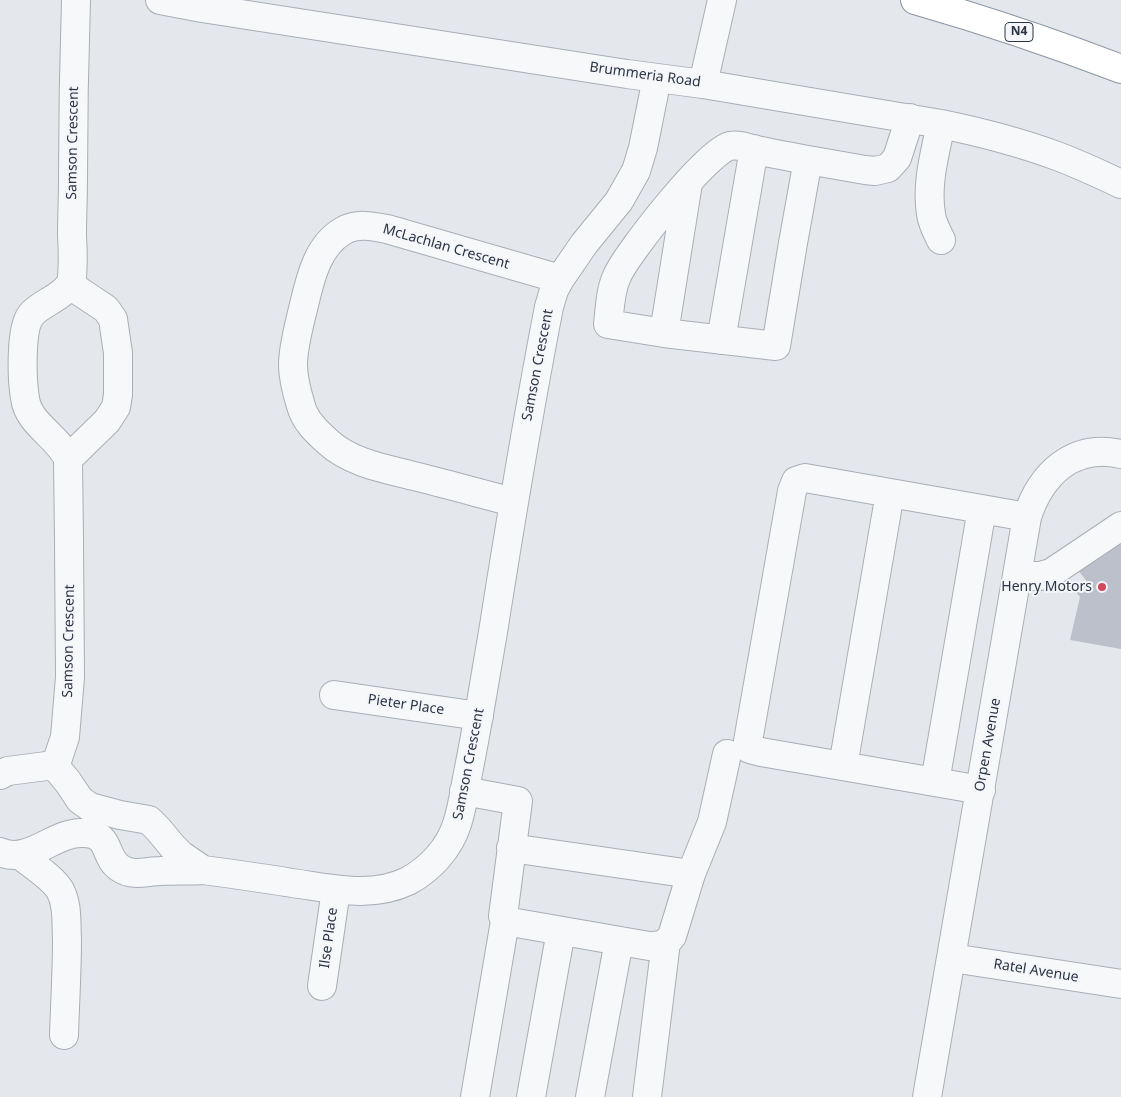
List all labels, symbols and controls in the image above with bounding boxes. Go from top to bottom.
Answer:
road number: N4 [1005,22,1033,42]
street label: Brummeria Road [588,59,702,91]
street label: Samson Crescent [64,86,82,200]
street label: McLachlan Crescent [381,221,511,273]
street label: Samson Crescent [519,308,557,422]
place label: Henry Motors [1001,579,1092,595]
marker: Henry Motors [1096,581,1108,593]
street label: Samson Crescent [60,584,78,698]
street label: Pieter Place [367,691,445,719]
street label: Orpen Avenue [972,697,1004,793]
street label: Samson Crescent [450,707,488,821]
street label: Ilse Place [316,907,342,969]
street label: Ratel Avenue [992,956,1080,986]

